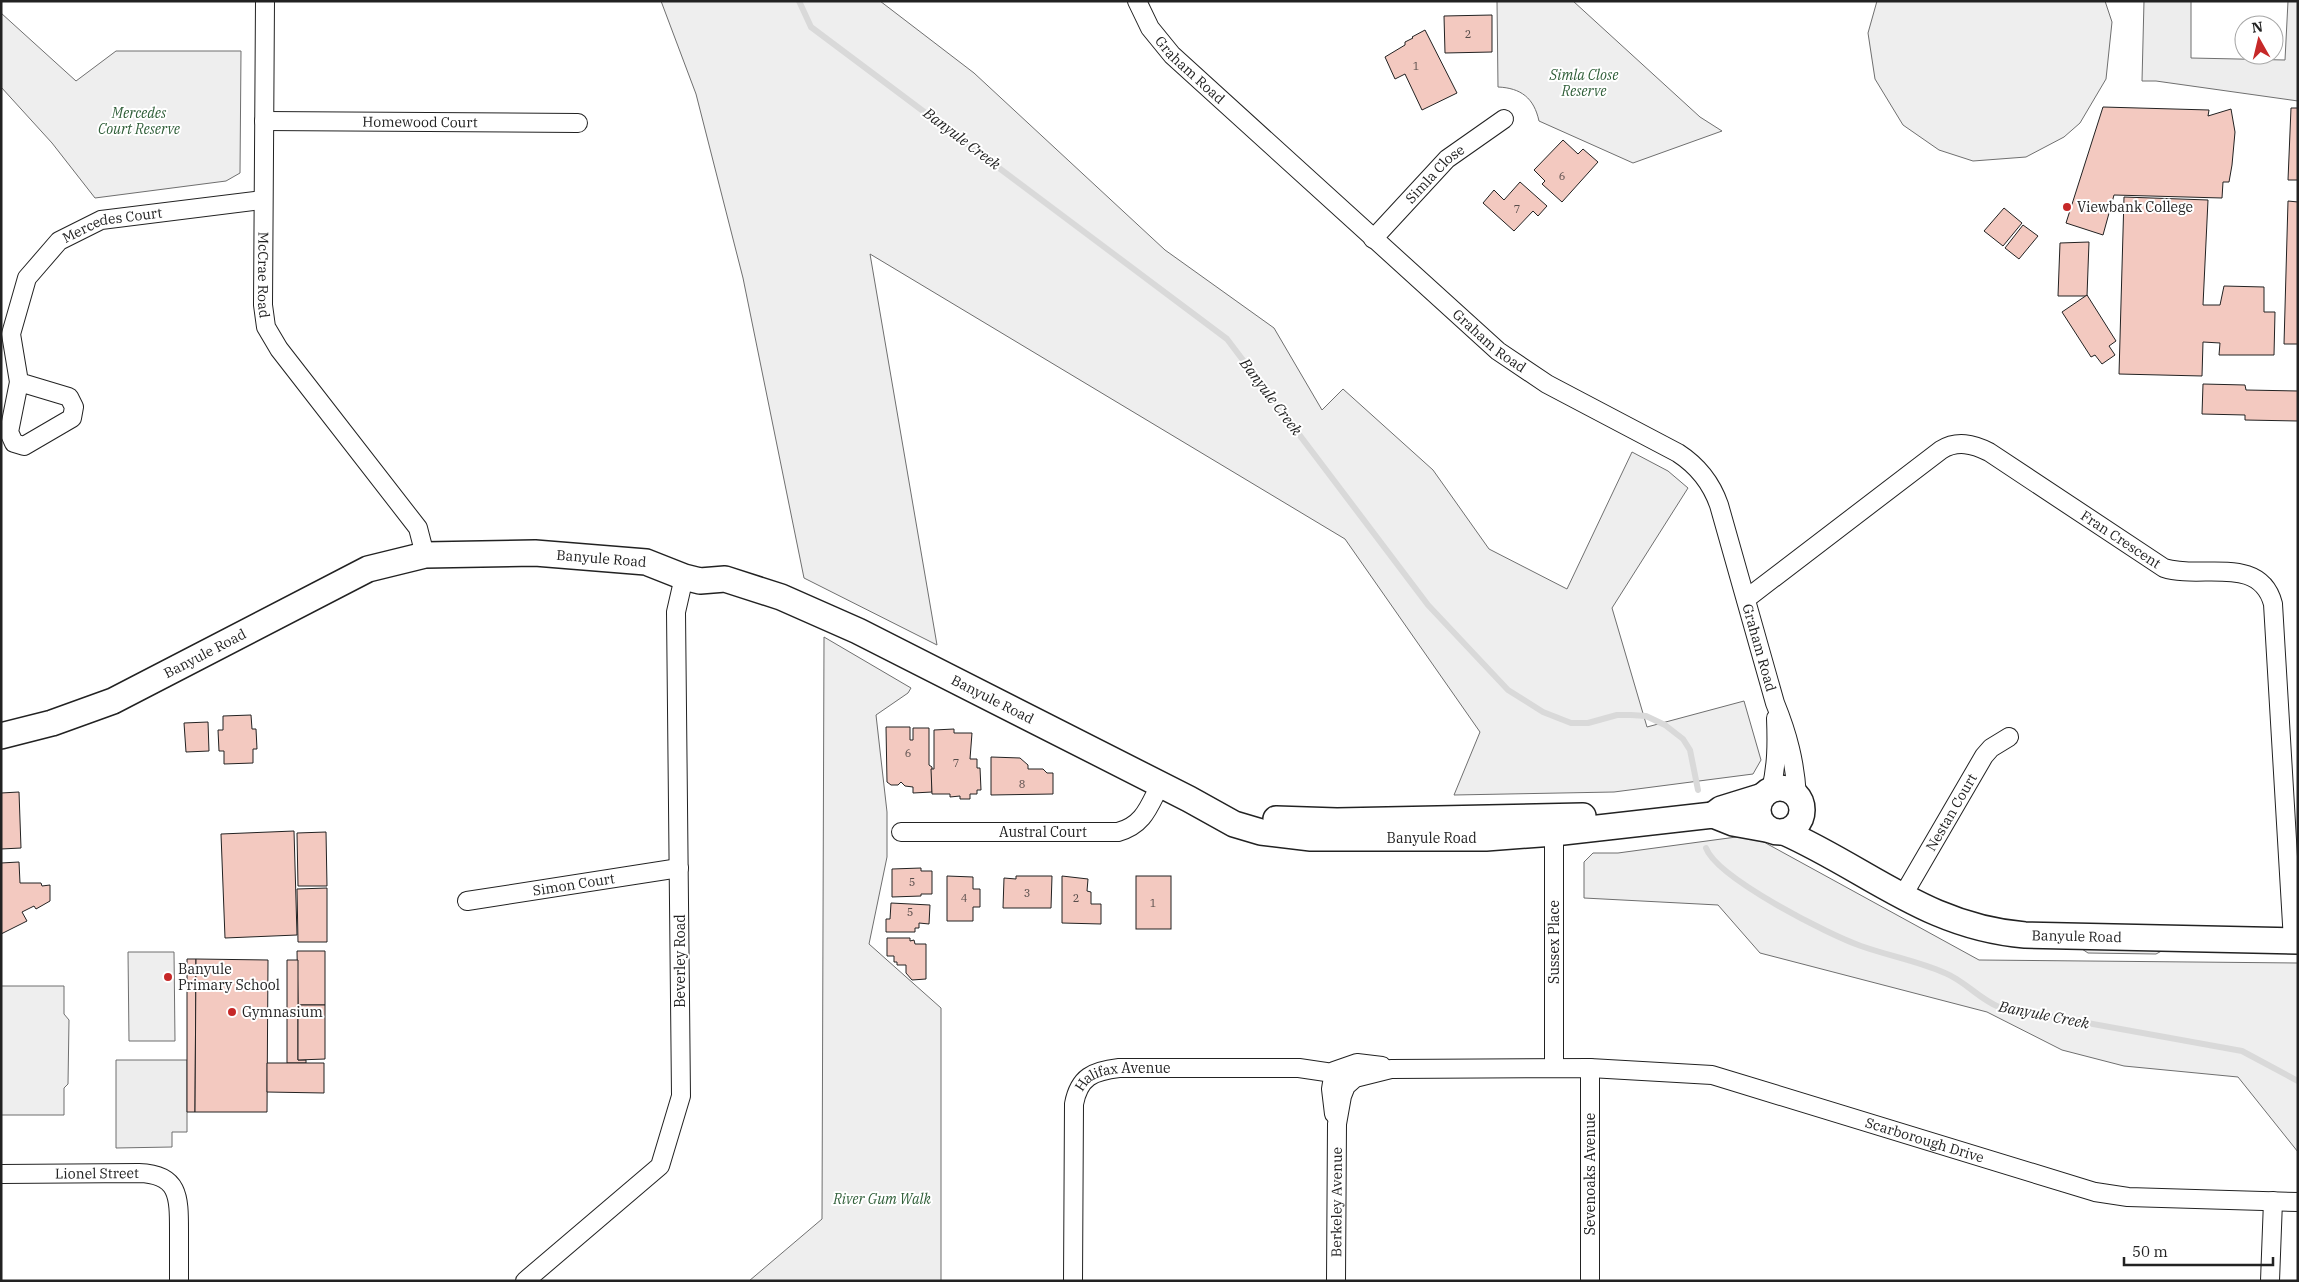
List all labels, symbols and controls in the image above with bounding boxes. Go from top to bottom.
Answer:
north arrow [2234,15,2284,65]
text: N [2250,17,2264,37]
house number: 2 [1465,27,1471,41]
street label: Graham Road [1151,32,1229,108]
house number: 1 [1413,59,1419,73]
park label: Simla Close Reserve [1549,66,1619,100]
water label: Banyule Creek [919,103,1005,174]
park label: Mercedes Court Reserve [98,104,181,138]
street label: Homewood Court [362,113,478,131]
street label: Simla Close [1401,141,1468,207]
house number: 6 [1559,169,1565,183]
place label: Viewbank College [2077,198,2193,216]
marker: Viewbank College [2061,201,2073,213]
house number: 7 [1514,202,1520,216]
street label: Mercedes Court [59,203,163,247]
street label: McCrae Road [254,232,274,320]
street label: Graham Road [1449,305,1530,377]
water label: Banyule Creek [1236,354,1307,439]
street label: Fran Crescent [2077,506,2164,572]
street label: Banyule Road [556,546,648,571]
street label: Graham Road [1738,602,1780,694]
street label: Banyule Road [161,624,250,682]
street label: Banyule Road [948,671,1037,728]
house number: 6 [905,746,911,760]
house number: 7 [953,756,959,770]
street label: Nestan Court [1922,770,1981,854]
house number: 8 [1019,777,1025,791]
street label: Austral Court [999,823,1087,841]
street label: Banyule Road [1387,829,1477,847]
street label: Simon Court [531,869,616,900]
house number: 5 [909,875,915,889]
house number: 3 [1024,886,1030,900]
house number: 4 [961,891,968,905]
house number: 2 [1073,891,1079,905]
house number: 1 [1150,896,1156,910]
street label: Sussex Place [1545,900,1563,984]
house number: 5 [907,905,913,919]
street label: Beverley Road [671,914,689,1008]
street label: Banyule Road [2031,926,2123,946]
place label: Banyule Primary School [178,960,280,994]
marker: Banyule Primary School [162,971,174,983]
water label: Banyule Creek [1996,996,2091,1033]
place label: Gymnasium [242,1003,323,1021]
marker: Gymnasium [226,1006,238,1018]
street label: Halifax Avenue [1070,1059,1171,1094]
street label: Sevenoaks Avenue [1581,1113,1599,1235]
street label: Scarborough Drive [1863,1113,1986,1167]
street label: Berkeley Avenue [1327,1147,1346,1257]
street label: Lionel Street [55,1164,139,1183]
park label: River Gum Walk [832,1190,931,1208]
scale bar [2124,1234,2273,1266]
text: 50 m [2132,1242,2168,1261]

